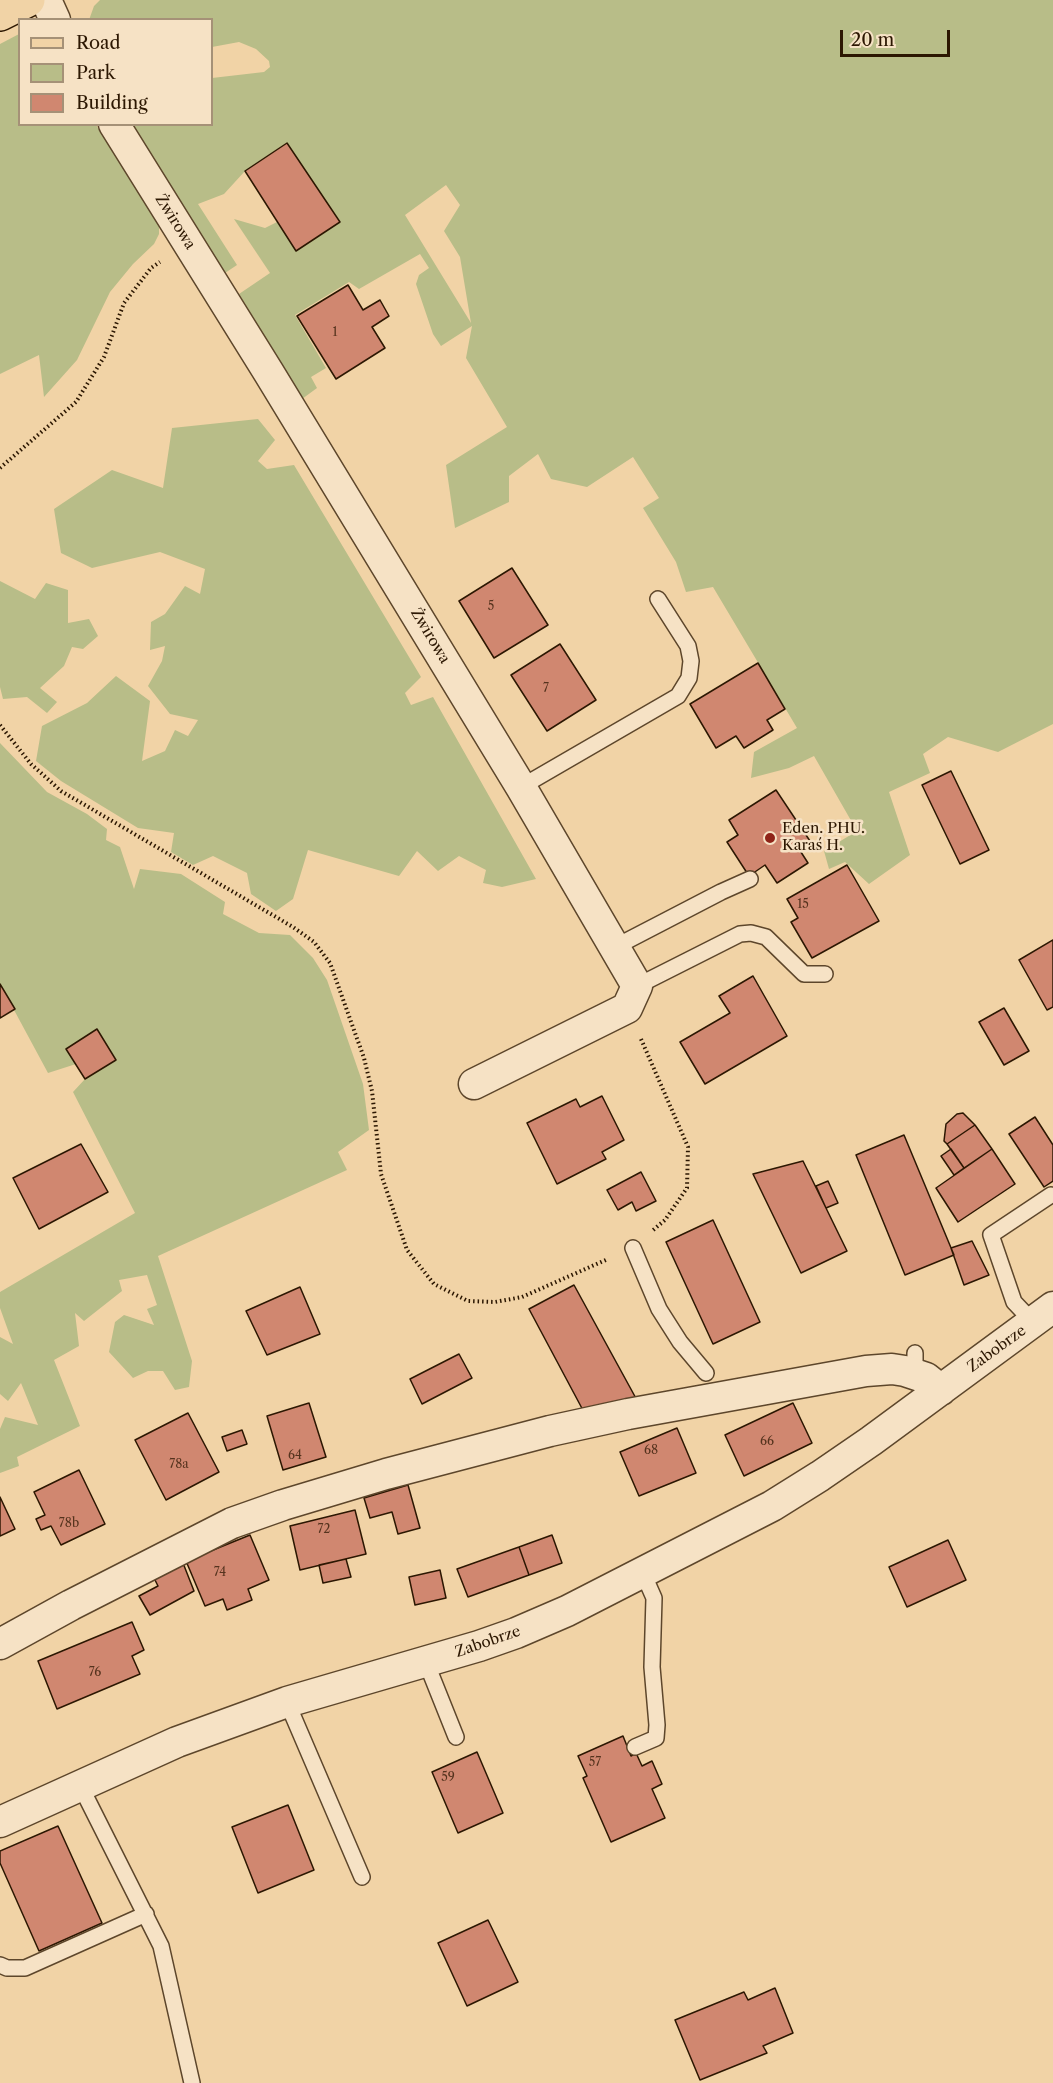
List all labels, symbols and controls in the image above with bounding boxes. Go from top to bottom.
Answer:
legend [18,18,213,126]
scale bar [843,18,952,56]
text: 20 m [851,29,894,51]
text: Road [76,32,121,54]
text: Park [76,62,115,84]
text: Building [76,92,148,114]
street label: Żwirowa [151,191,199,253]
house number: 1 [332,326,338,340]
house number: 5 [488,600,494,614]
street label: Żwirowa [406,605,454,667]
house number: 7 [543,682,549,696]
place label: Eden. PHU. Karaś H. [782,820,865,855]
marker: Eden. PHU. Karaś H. [763,831,777,845]
house number: 15 [797,898,809,912]
street label: Zabobrze [964,1322,1030,1376]
house number: 66 [760,1435,774,1449]
house number: 68 [644,1444,658,1458]
house number: 64 [288,1449,302,1463]
house number: 78a [169,1458,189,1472]
house number: 78b [59,1517,79,1531]
house number: 72 [318,1523,330,1537]
house number: 74 [214,1566,226,1580]
street label: Zabobrze [453,1622,523,1662]
house number: 76 [89,1666,101,1680]
house number: 57 [589,1756,601,1770]
house number: 59 [441,1771,455,1785]

